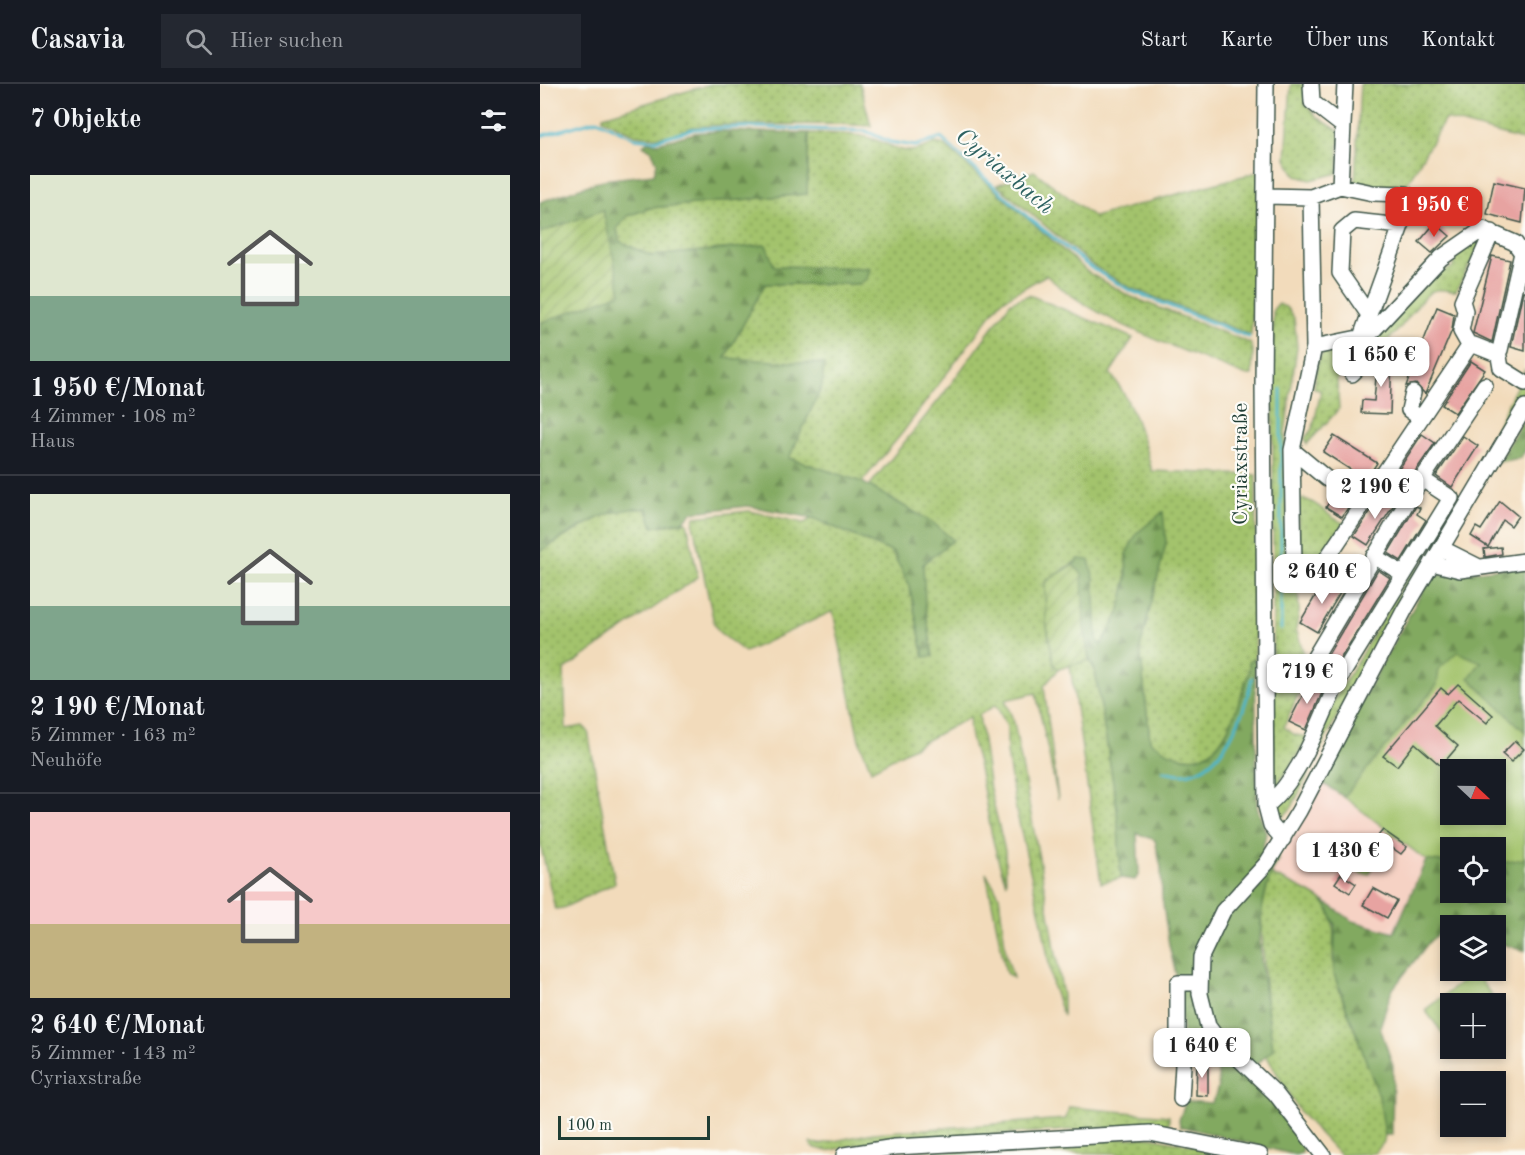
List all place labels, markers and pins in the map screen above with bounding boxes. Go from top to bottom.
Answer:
pin: 1 950 € [1379,187,1489,238]
pin: 1 650 € [1326,337,1436,388]
pin: 2 190 € [1320,469,1430,520]
pin: 2 640 € [1267,554,1377,605]
pin: 719 € [1265,654,1349,705]
pin: 1 430 € [1290,833,1400,884]
pin: 1 640 € [1147,1028,1257,1079]

